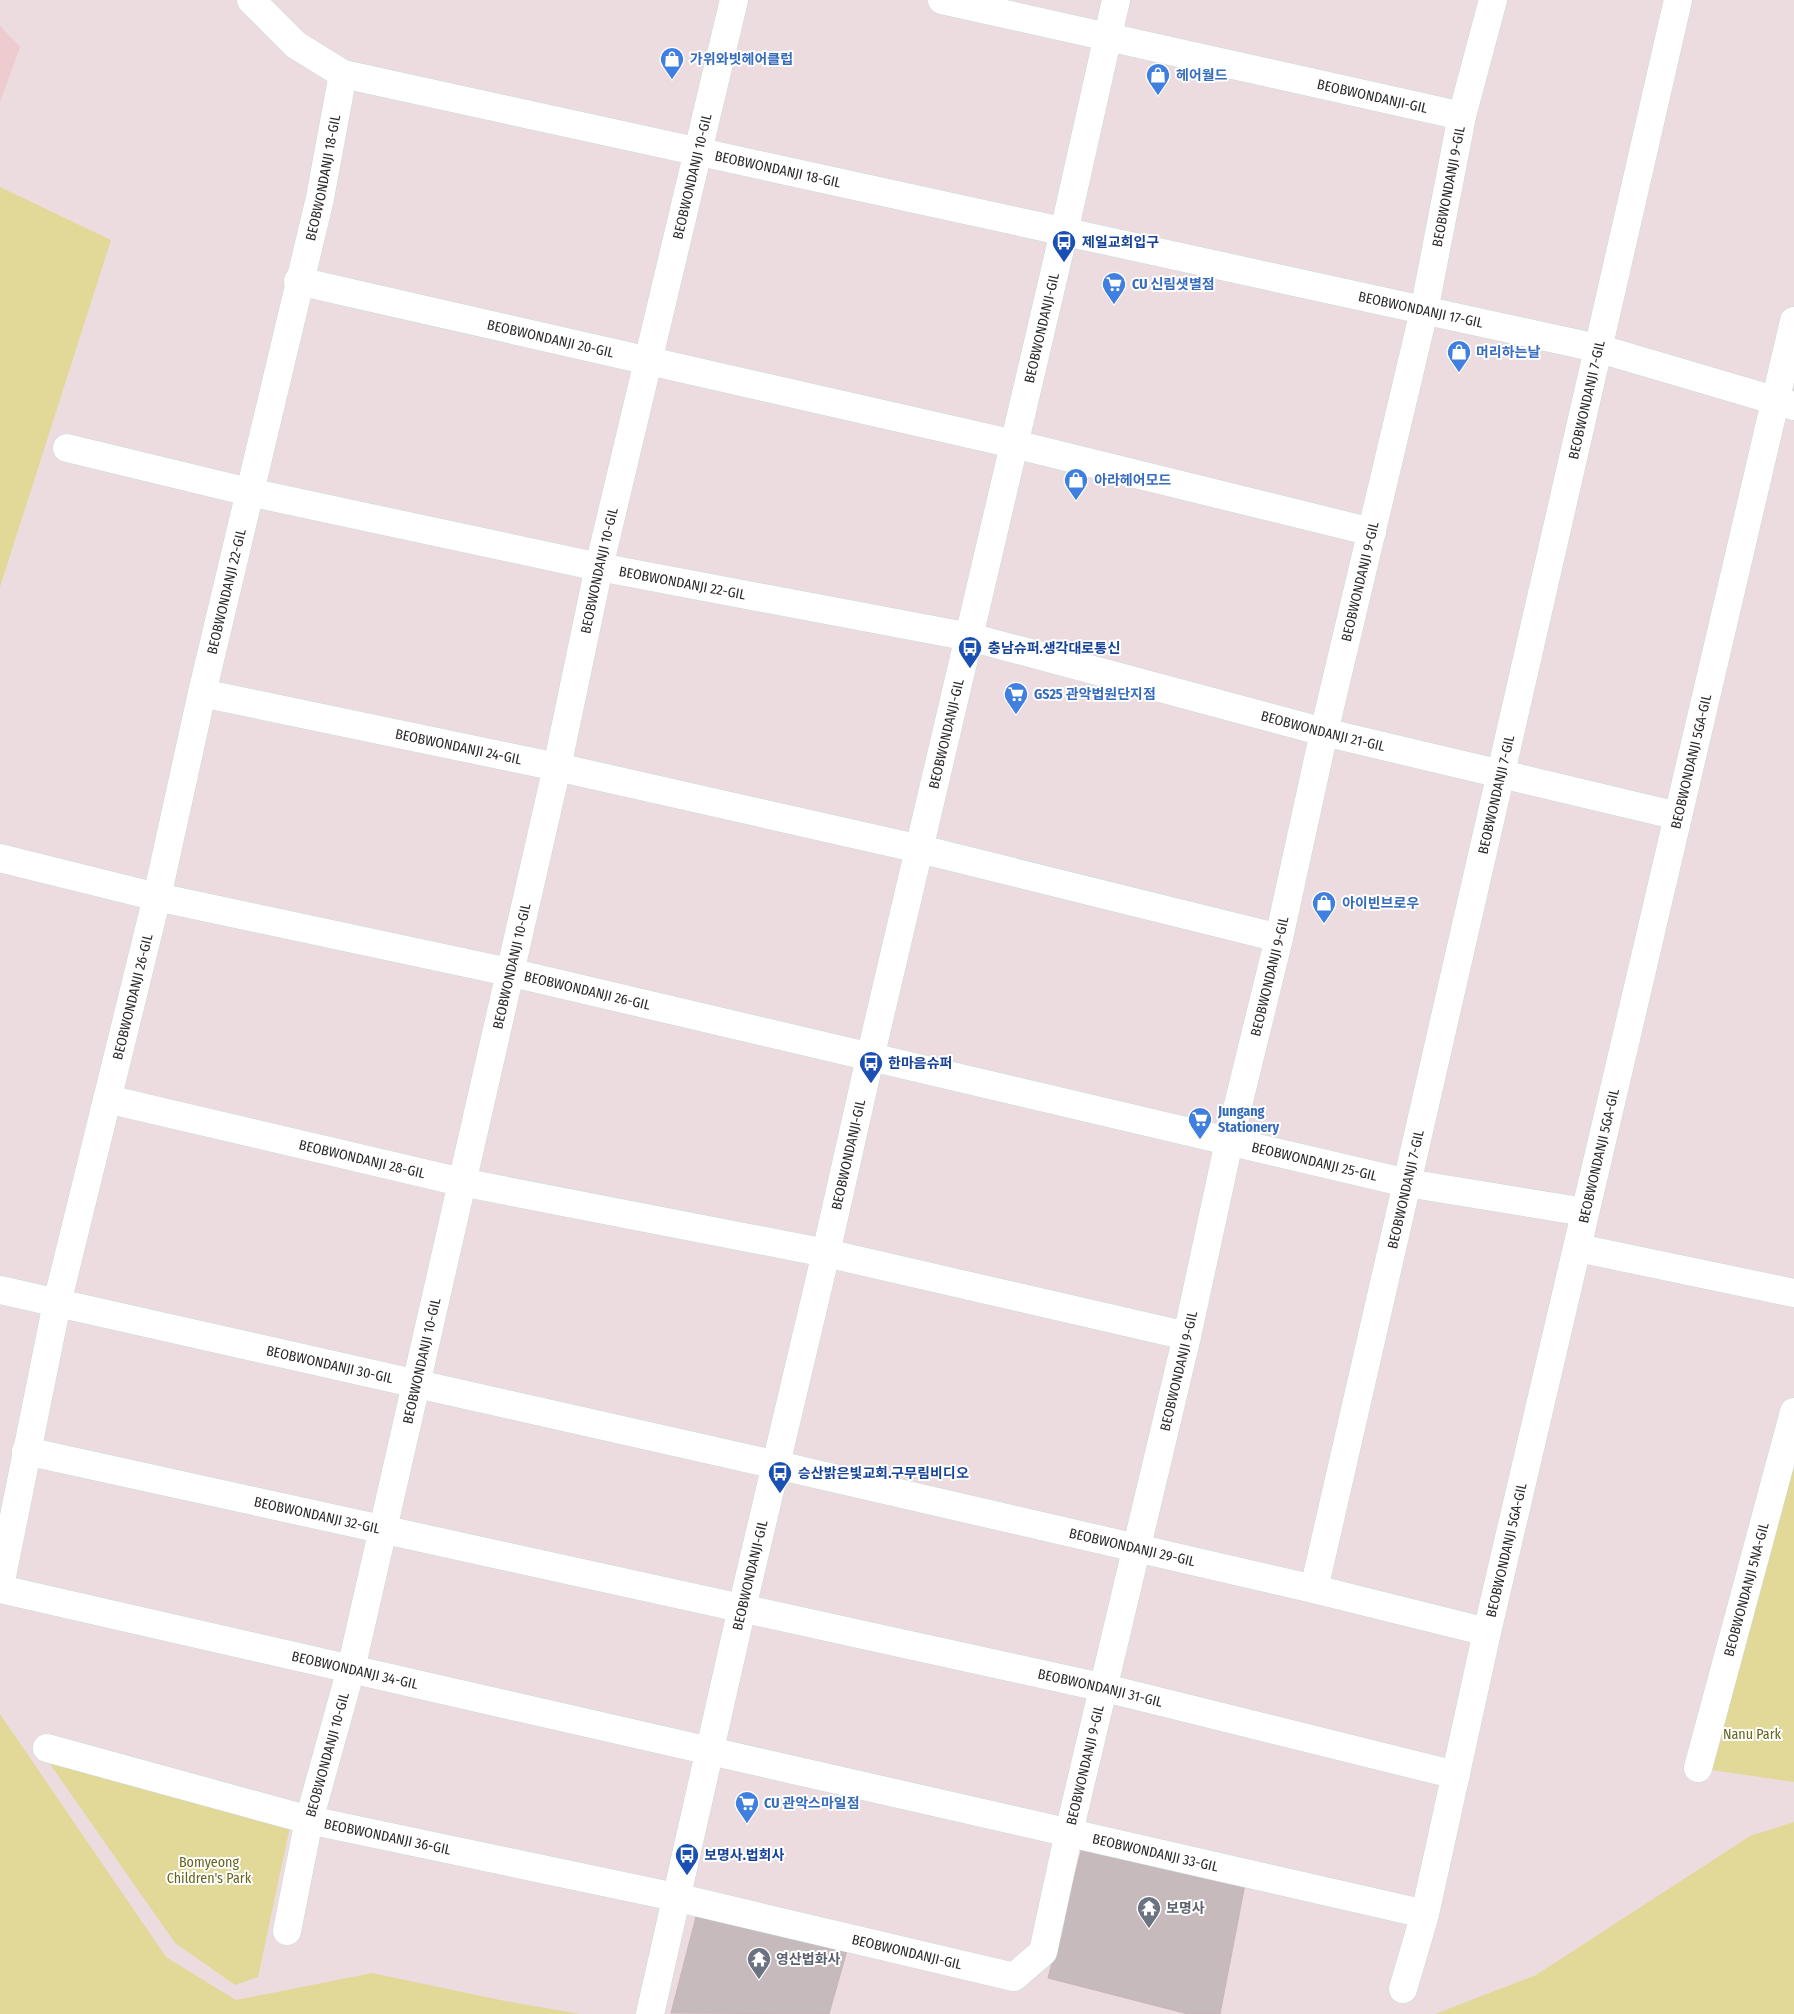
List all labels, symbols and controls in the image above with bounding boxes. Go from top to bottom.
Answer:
shop icon: 가위와빗헤어클럽 [659,46,685,80]
place label: 가위와빗헤어클럽 [690,51,793,68]
shop icon: 헤어월드 [1145,62,1171,96]
place label: 헤어월드 [1176,67,1228,84]
street label: BEOBWONDANJI-GIL [1315,76,1429,117]
street label: BEOBWONDANJI 10-GIL [669,112,716,241]
street label: BEOBWONDANJI 18-GIL [302,113,344,243]
street label: BEOBWONDANJI 9-GIL [1429,125,1469,248]
street label: BEOBWONDANJI 18-GIL [713,147,842,192]
bus stop icon: 제일교회입구 [1051,229,1077,263]
place label: 제일교회입구 [1082,234,1159,251]
street label: BEOBWONDANJI-GIL [1021,271,1063,385]
supermarket icon: CU 신림샛별점 [1101,271,1127,305]
place label: CU 신림샛별점 [1132,276,1215,293]
street label: BEOBWONDANJI 17-GIL [1357,288,1485,332]
street label: BEOBWONDANJI 20-GIL [485,316,615,362]
shop icon: 머리하는날 [1446,339,1472,373]
street label: BEOBWONDANJI 7-GIL [1565,339,1609,461]
place label: 머리하는날 [1476,344,1541,361]
shop icon: 아라헤어모드 [1063,467,1089,501]
place label: 아라헤어모드 [1094,472,1171,489]
street label: BEOBWONDANJI 10-GIL [577,506,622,635]
street label: BEOBWONDANJI 9-GIL [1338,520,1383,643]
street label: BEOBWONDANJI 22-GIL [204,527,250,656]
street label: BEOBWONDANJI 22-GIL [618,563,747,603]
bus stop icon: 충남슈퍼.생각대로통신 [957,635,983,669]
place label: 충남슈퍼.생각대로통신 [988,640,1120,657]
street label: BEOBWONDANJI-GIL [925,677,968,791]
supermarket icon: GS25 관악법원단지점 [1003,681,1029,715]
place label: GS25 관악법원단지점 [1034,686,1156,703]
street label: BEOBWONDANJI 5GA-GIL [1667,693,1715,831]
street label: BEOBWONDANJI 21-GIL [1259,707,1387,755]
street label: BEOBWONDANJI 24-GIL [394,725,523,768]
street label: BEOBWONDANJI 7-GIL [1475,733,1518,856]
shop icon: 아이빈브로우 [1311,890,1337,924]
place label: 아이빈브로우 [1342,895,1419,912]
street label: BEOBWONDANJI 10-GIL [489,901,535,1031]
street label: BEOBWONDANJI 9-GIL [1247,915,1292,1038]
street label: BEOBWONDANJI 26-GIL [109,932,157,1062]
street label: BEOBWONDANJI 26-GIL [522,968,652,1014]
bus stop icon: 한마음슈퍼 [858,1050,884,1084]
place label: 한마음슈퍼 [888,1055,952,1072]
street label: BEOBWONDANJI 5GA-GIL [1575,1087,1623,1225]
street label: BEOBWONDANJI-GIL [828,1098,869,1212]
place label: Jungang Stationery [1217,1103,1280,1136]
supermarket icon: Jungang Stationery [1187,1106,1213,1140]
street label: BEOBWONDANJI 7-GIL [1384,1128,1428,1251]
street label: BEOBWONDANJI 28-GIL [297,1136,427,1182]
street label: BEOBWONDANJI 25-GIL [1250,1139,1379,1185]
street label: BEOBWONDANJI 10-GIL [399,1296,444,1426]
street label: BEOBWONDANJI 9-GIL [1157,1309,1201,1433]
street label: BEOBWONDANJI 30-GIL [265,1342,395,1387]
bus stop icon: 승산밝은빛교회.구무림비디오 [767,1460,793,1494]
place label: 승산밝은빛교회.구무림비디오 [798,1465,969,1482]
street label: BEOBWONDANJI 5GA-GIL [1483,1481,1531,1619]
street label: BEOBWONDANJI 32-GIL [252,1493,381,1537]
street label: BEOBWONDANJI-GIL [729,1519,771,1632]
street label: BEOBWONDANJI 5NA-GIL [1720,1521,1773,1658]
street label: BEOBWONDANJI 29-GIL [1067,1525,1197,1570]
street label: BEOBWONDANJI 34-GIL [290,1648,420,1693]
street label: BEOBWONDANJI 31-GIL [1036,1665,1164,1711]
street label: BEOBWONDANJI 10-GIL [302,1690,353,1819]
street label: BEOBWONDANJI 9-GIL [1063,1703,1108,1827]
park label: Nanu Park [1723,1726,1782,1743]
supermarket icon: CU 관악스마일점 [734,1790,760,1824]
place label: CU 관악스마일점 [764,1795,860,1812]
street label: BEOBWONDANJI 36-GIL [322,1815,452,1859]
street label: BEOBWONDANJI 33-GIL [1091,1830,1220,1876]
bus stop icon: 보명사.법회사 [674,1842,700,1876]
place label: 보명사.법회사 [704,1847,785,1864]
park label: Bomyeong Children's Park [167,1854,252,1887]
temple icon: 보명사 [1136,1895,1162,1929]
place label: 보명사 [1166,1900,1205,1917]
street label: BEOBWONDANJI-GIL [850,1931,964,1973]
temple icon: 영산법화사 [746,1946,772,1980]
place label: 영산법화사 [776,1951,841,1968]

